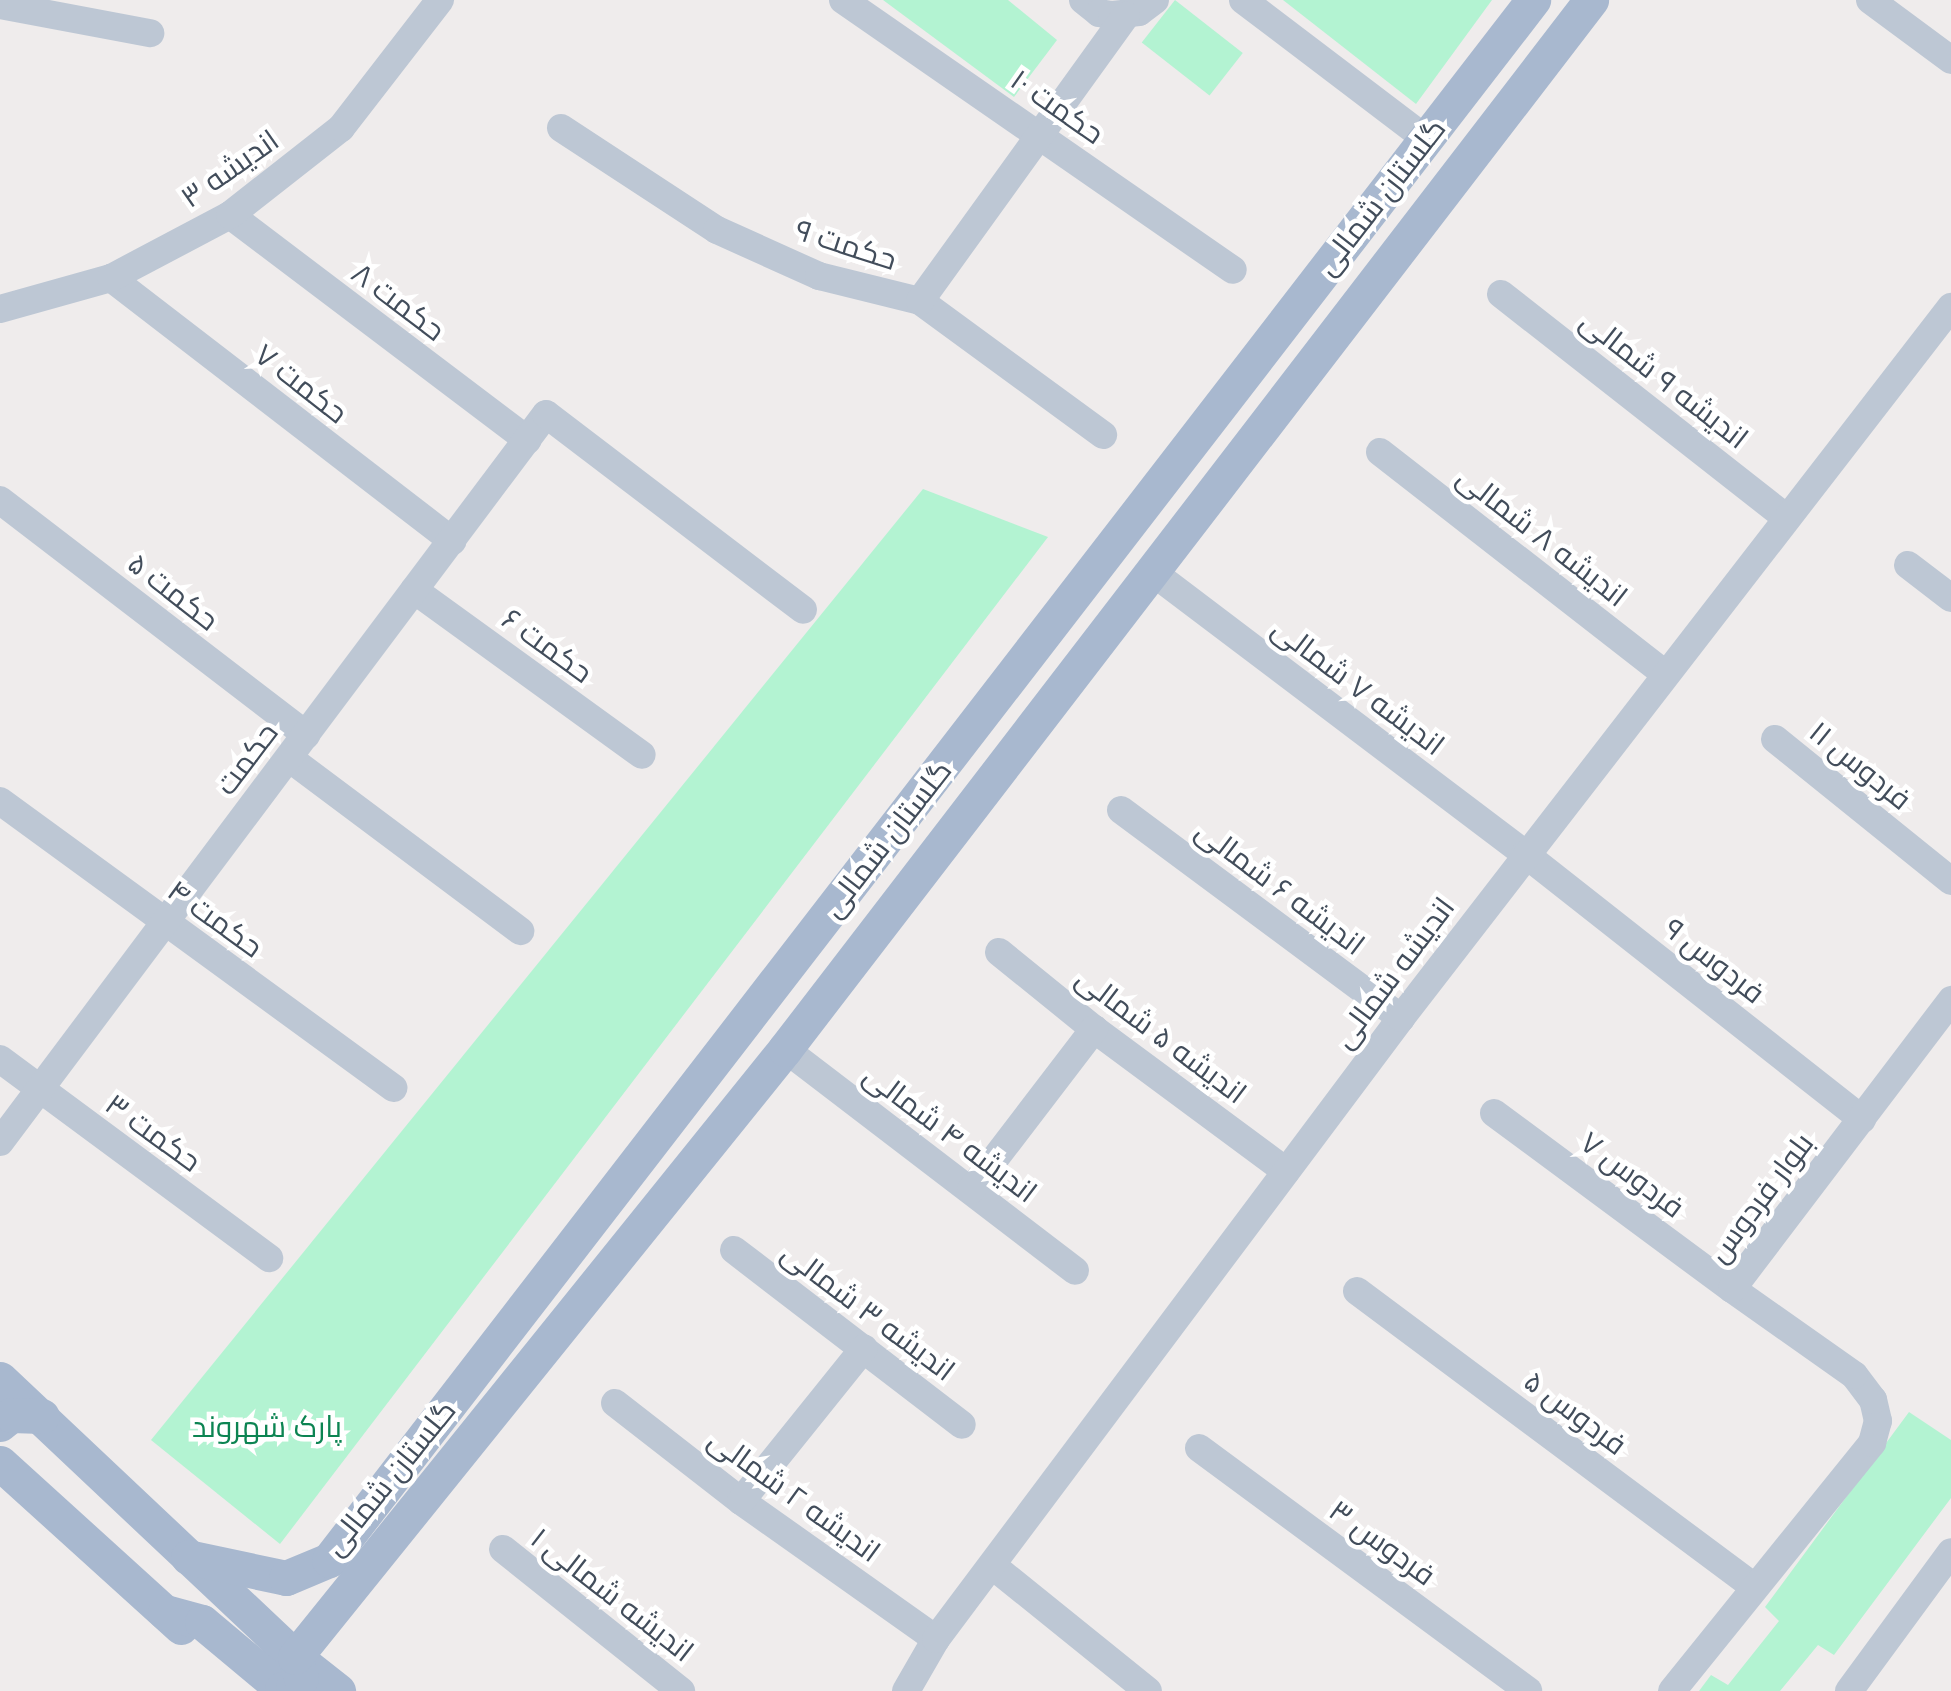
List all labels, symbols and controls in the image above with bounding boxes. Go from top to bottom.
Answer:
street label: حکمت ۱۰ [1003,62,1111,152]
street label: گلستان شمالی [1309,111,1453,283]
street label: اندیشه ۳ [174,122,286,216]
street label: حکمت ۹ [791,212,901,278]
street label: حکمت ۸ [344,255,452,349]
street label: اندیشه ۹ شمالی [1573,303,1755,457]
street label: حکمت ۷ [248,337,354,431]
street label: اندیشه ۸ شمالی [1450,459,1634,615]
street label: حکمت ۵ [120,545,226,639]
street label: حکمت ۶ [495,601,599,691]
street label: اندیشه ۷ شمالی [1265,611,1451,763]
street label: فردوس ۱۱ [1802,714,1918,818]
street label: حکمت [208,716,286,802]
street label: گلستان شمالی [815,753,959,925]
street label: اندیشه ۶ شمالی [1189,813,1371,963]
street label: حکمت ۴ [160,872,270,966]
street label: اندیشه شمالی [1326,890,1462,1056]
street label: فردوس ۹ [1657,911,1771,1011]
street label: اندیشه ۵ شمالی [1069,960,1253,1112]
street label: اندیشه ۴ شمالی [856,1057,1044,1211]
street label: حکمت ۳ [98,1086,208,1180]
street label: فردوس ۷ [1573,1124,1691,1226]
street label: بلوار فردوس [1701,1126,1821,1270]
street label: اندیشه ۳ شمالی [774,1235,962,1389]
street label: فردوس ۵ [1517,1363,1633,1463]
street label: گلستان شمالی [316,1393,464,1563]
park label: پارک شهروند [192,1409,342,1445]
street label: اندیشه ۲ شمالی [701,1422,887,1570]
street label: فردوس ۳ [1322,1492,1442,1594]
street label: اندیشه شمالی ۱ [523,1520,701,1670]

